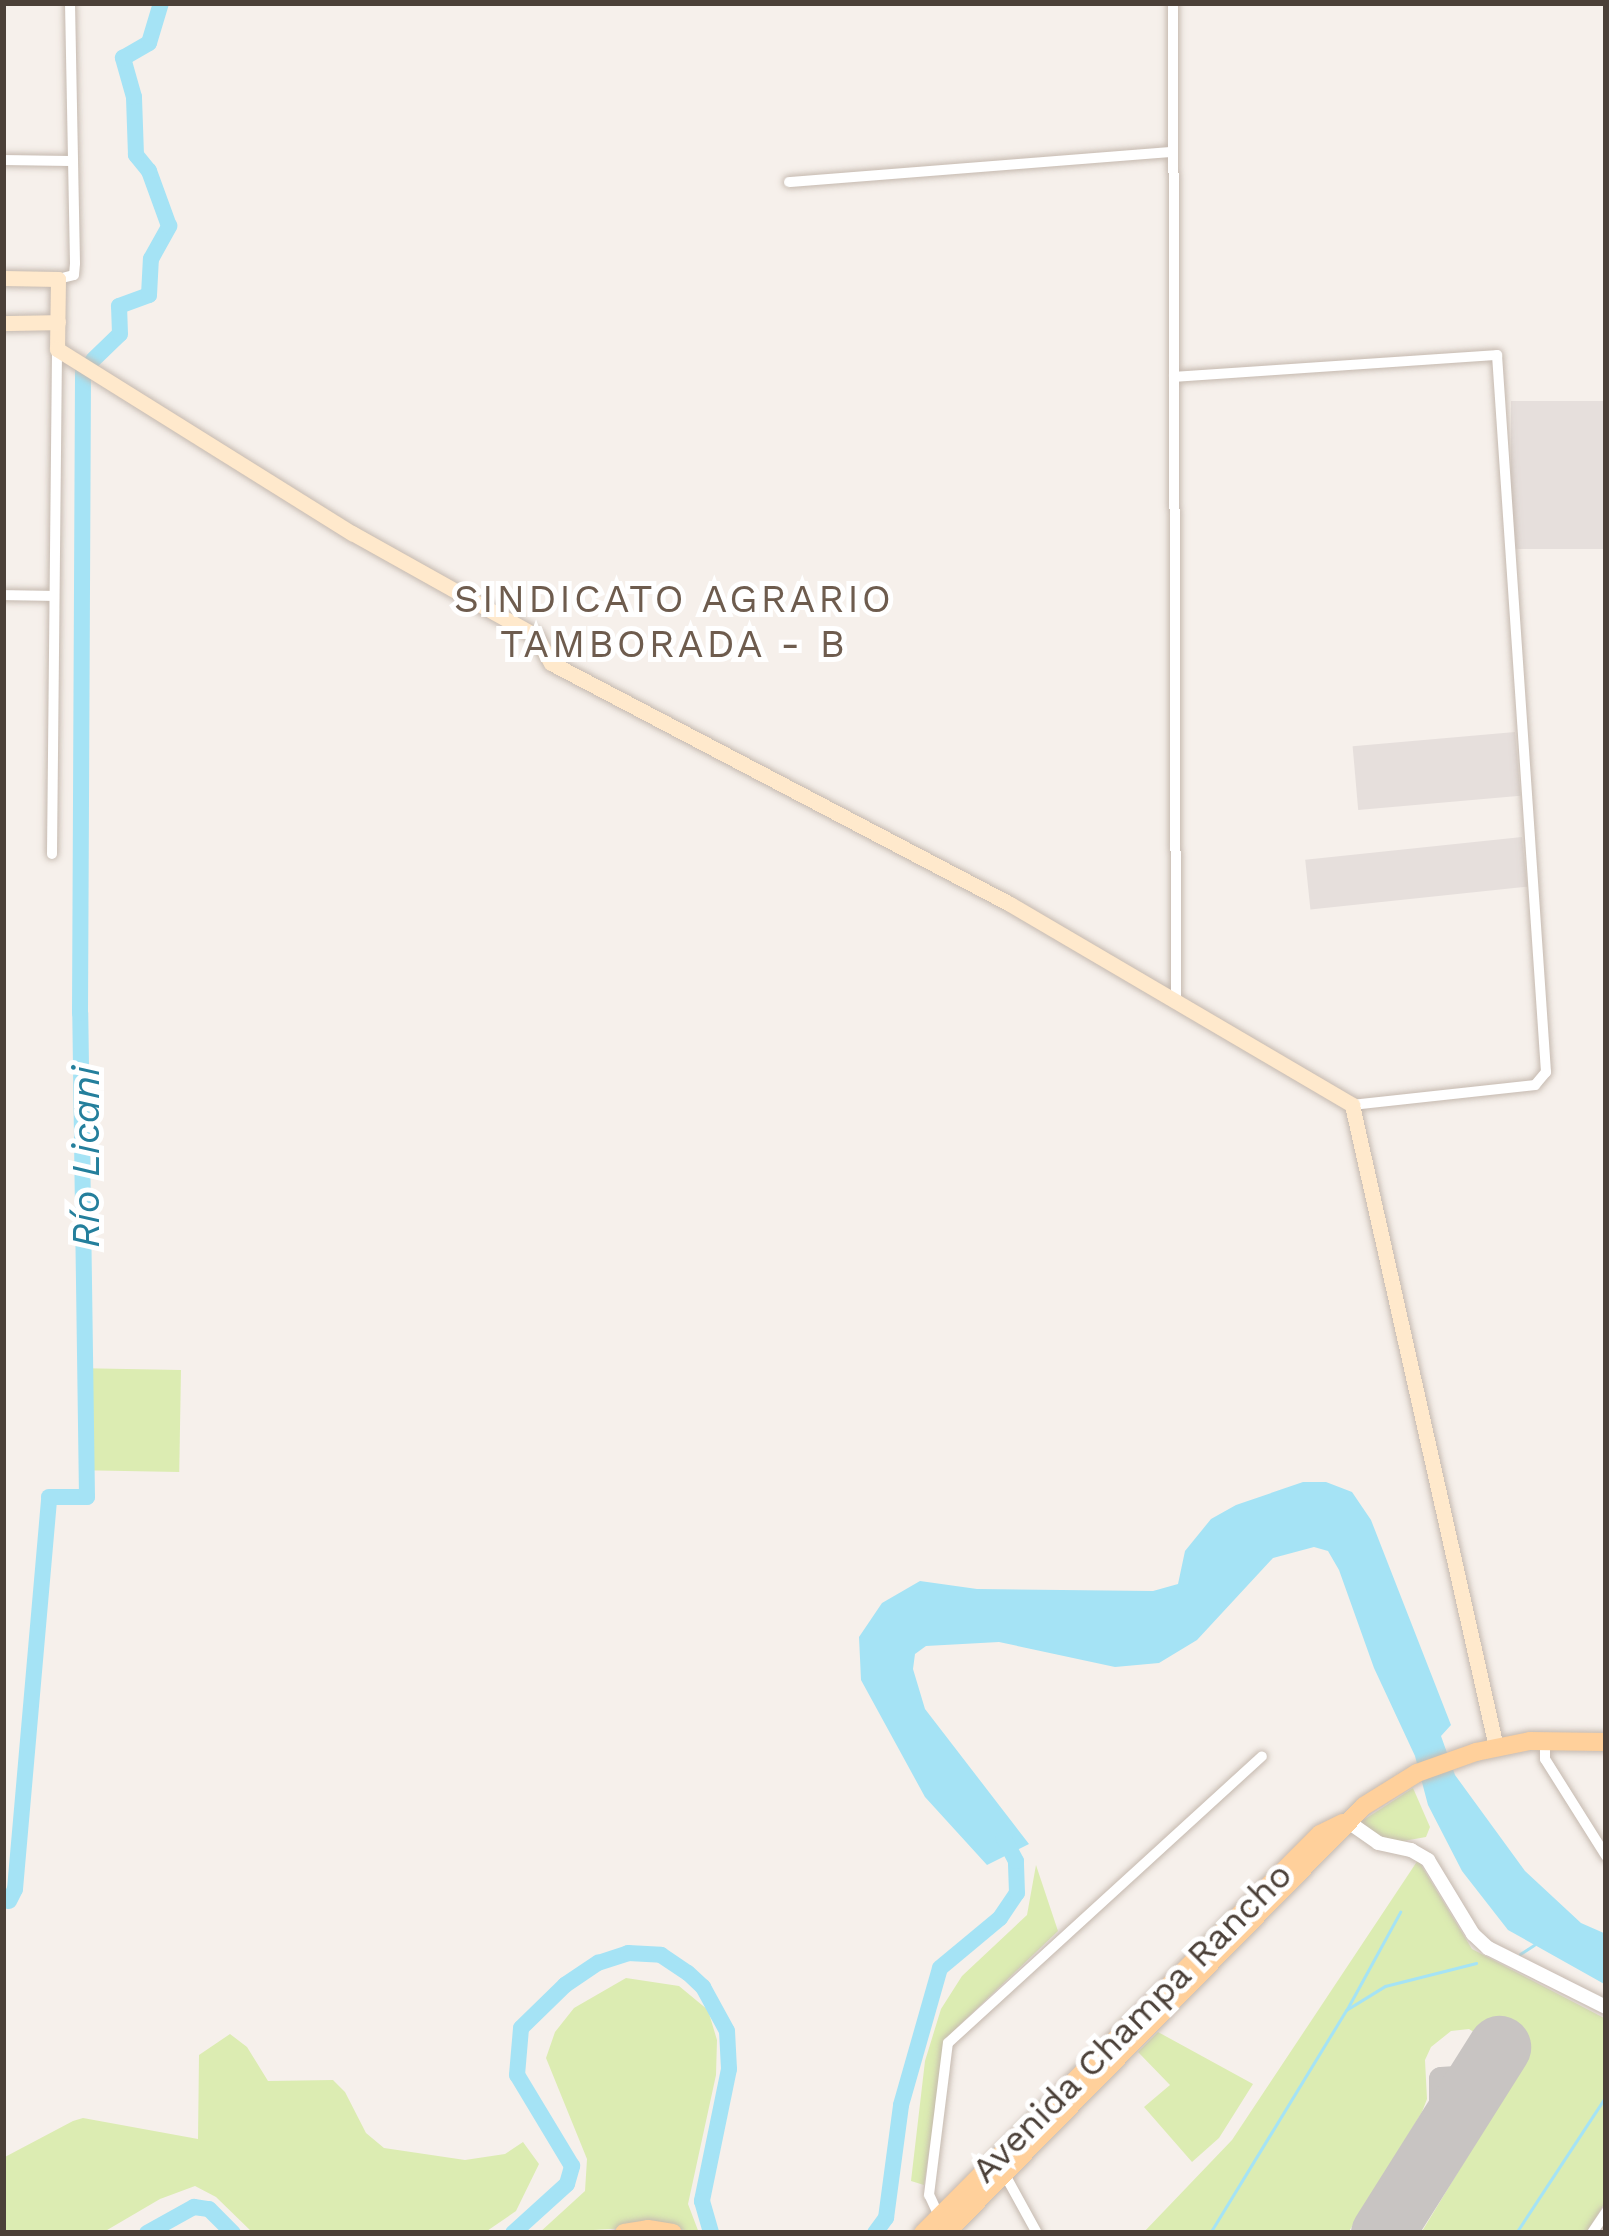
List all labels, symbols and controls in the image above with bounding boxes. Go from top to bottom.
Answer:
district label: SINDICATO AGRARIO TAMBORADA - B [453,577,895,668]
water label: Río Licani [63,1066,109,1248]
street label: Avenida Champa Rancho [962,1853,1302,2193]

